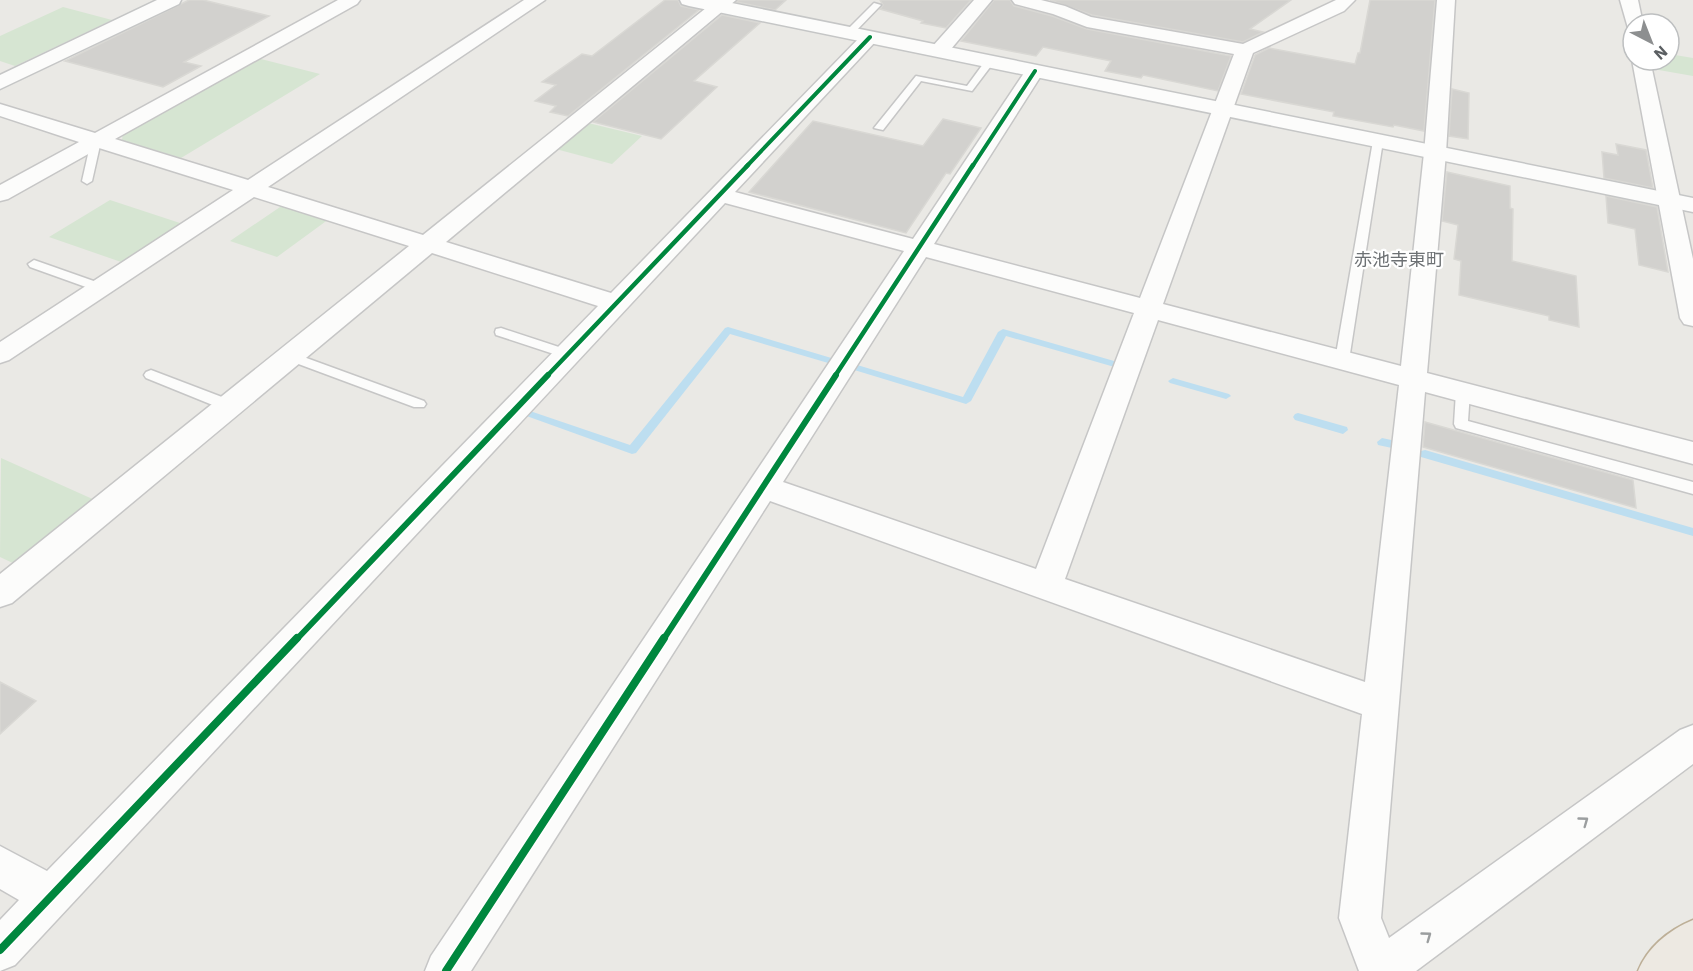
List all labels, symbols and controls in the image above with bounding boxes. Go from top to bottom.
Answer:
north arrow [1621,12,1681,72]
text: N [1650,42,1672,64]
district label: 赤池寺東町 [1354,248,1444,271]
one-way arrow [1578,817,1589,828]
one-way arrow [1420,933,1431,944]

